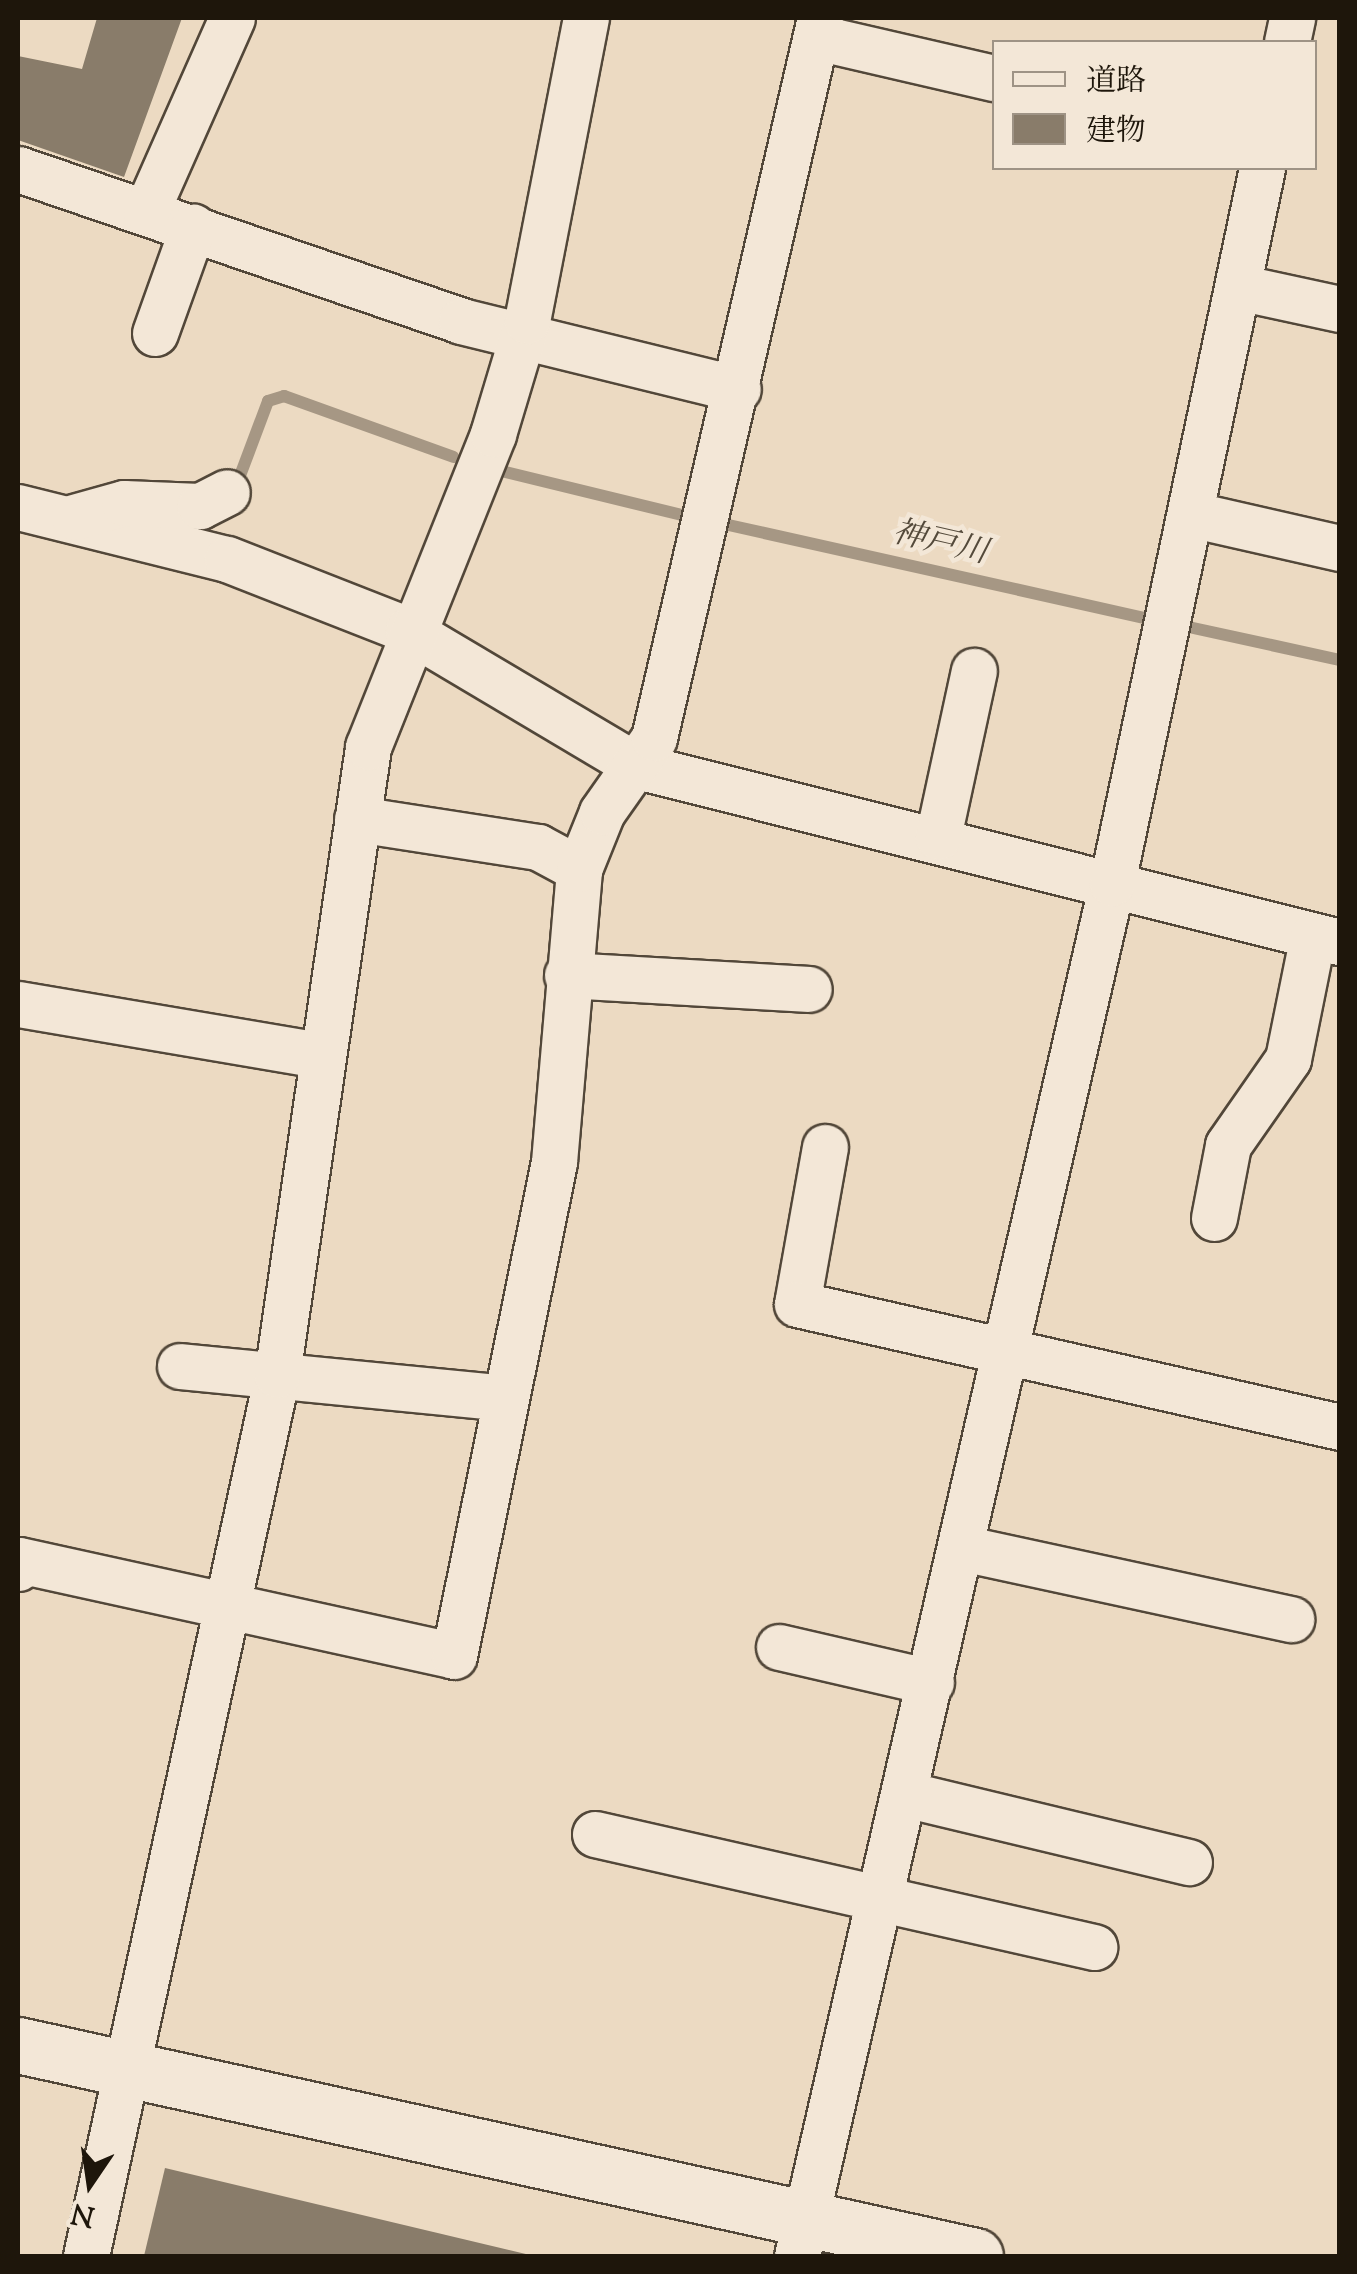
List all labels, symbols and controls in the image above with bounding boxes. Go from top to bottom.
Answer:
legend [992,40,1317,170]
text: 道路 [1086,61,1146,104]
text: 建物 [1086,111,1146,154]
water label: 神戸川 [889,514,991,574]
north arrow [40,2134,140,2234]
text: N [68,2191,99,2235]

